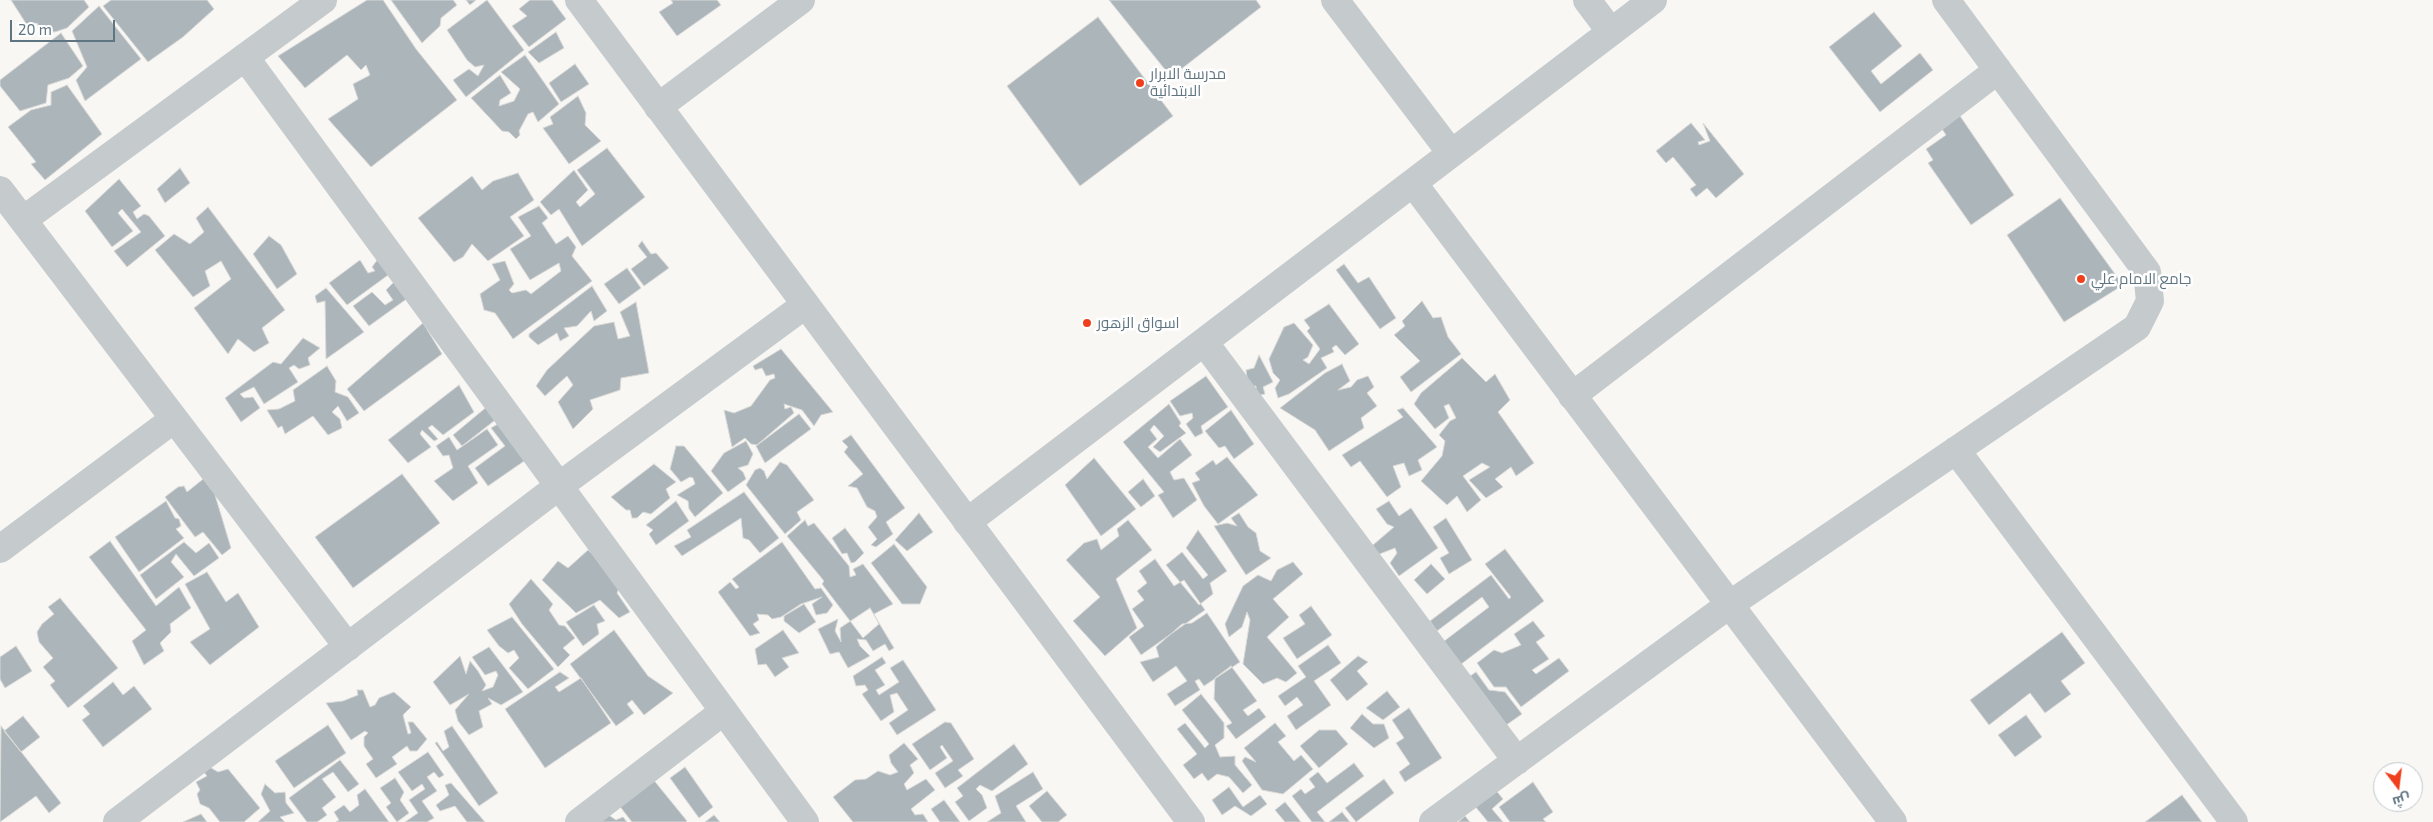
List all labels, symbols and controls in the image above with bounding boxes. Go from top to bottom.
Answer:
scale bar [12,10,118,42]
text: 20 m [18,20,52,38]
place label: مدرسة الابرار الابتدائية [1150,65,1226,100]
marker: مدرسة الابرار الابتدائية [1134,77,1146,89]
place label: جامع الامام علي [2091,270,2191,288]
marker: جامع الامام علي [2075,273,2087,285]
place label: اسواق الزهور [1097,314,1180,332]
marker: اسواق الزهور [1081,317,1093,329]
north arrow [2373,762,2423,812]
text: ش [2391,790,2413,812]

